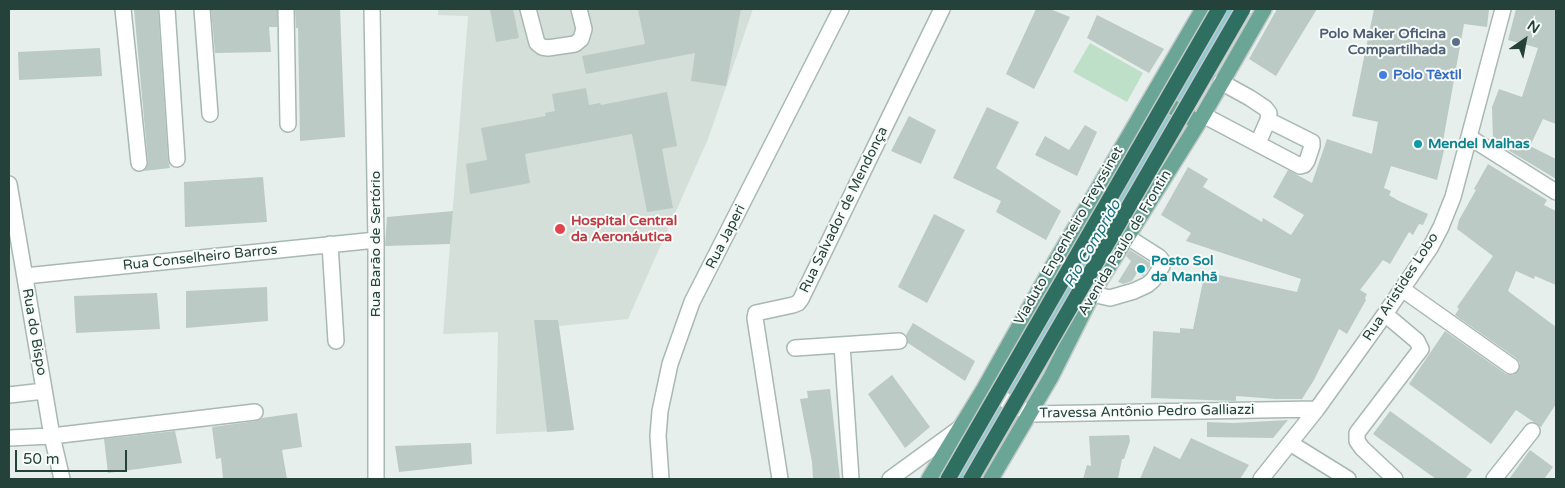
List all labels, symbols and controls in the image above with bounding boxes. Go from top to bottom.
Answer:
north arrow [1500,15,1550,65]
text: N [1524,17,1543,37]
place label: Polo Maker Oficina Compartilhada [1319,26,1446,58]
marker: Polo Maker Oficina Compartilhada [1450,36,1462,48]
place label: Polo Têxtil [1393,67,1462,83]
marker: Polo Têxtil [1377,69,1389,81]
street label: Rua Salvador de Mendonça [796,124,892,296]
place label: Mendel Malhas [1428,136,1530,152]
marker: Mendel Malhas [1412,138,1424,150]
street label: Viaduto Engenheiro Freyssinet [1011,144,1127,328]
street label: Avenida Paulo de Frontin [1075,167,1175,319]
street label: Rua Barão de Sertório [368,171,384,317]
water label: Rio Comprido [1061,197,1125,291]
street label: Rua Japeri [703,202,749,272]
place label: Hospital Central da Aeronáutica [571,213,677,246]
marker: Hospital Central da Aeronáutica [553,222,567,236]
street label: Rua Aristides Lobo [1360,230,1442,344]
street label: Rua Conselheiro Barros [122,242,278,274]
place label: Posto Sol da Manhã [1151,253,1218,286]
marker: Posto Sol da Manhã [1135,263,1147,275]
street label: Rua do Bispo [18,287,50,377]
street label: Travessa Antônio Pedro Galliazzi [1039,402,1255,422]
scale bar [18,440,130,472]
text: 50 m [23,450,60,468]

